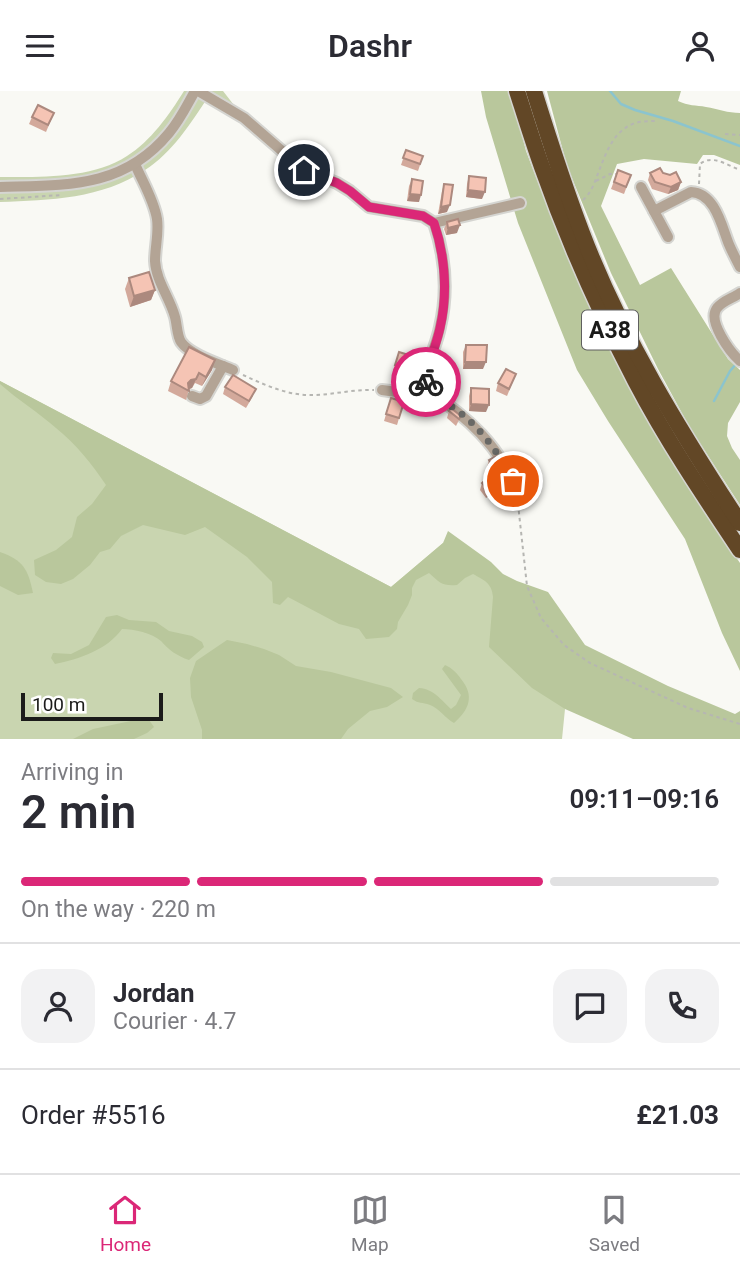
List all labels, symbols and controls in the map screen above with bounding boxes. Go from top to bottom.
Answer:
icon: menu [21,27,59,65]
text: Dashr [328,27,412,65]
icon: person [681,27,719,65]
pin [274,140,334,200]
icon: home [285,151,323,189]
road number: A38 [582,311,638,349]
courier [391,347,461,417]
icon: bike [407,363,445,401]
pin [483,451,543,511]
icon: bag [494,462,532,500]
scale bar [21,690,163,722]
text: 100 m [32,693,85,716]
text: Arriving in [21,759,124,786]
text: 09:11–09:16 [569,784,719,814]
text: 2 min [21,785,136,839]
text: On the way · 220 m [21,896,216,923]
button: person [21,969,95,1043]
button: chat [553,969,627,1043]
button: phone [645,969,719,1043]
text: Jordan [113,978,195,1008]
text: Courier · 4.7 [113,1008,236,1035]
text: Order #5516 [21,1100,166,1130]
text: £21.03 [636,1100,719,1130]
tab: Home [100,1191,151,1256]
tab: Map [351,1191,389,1256]
tab: Saved [589,1191,640,1256]

